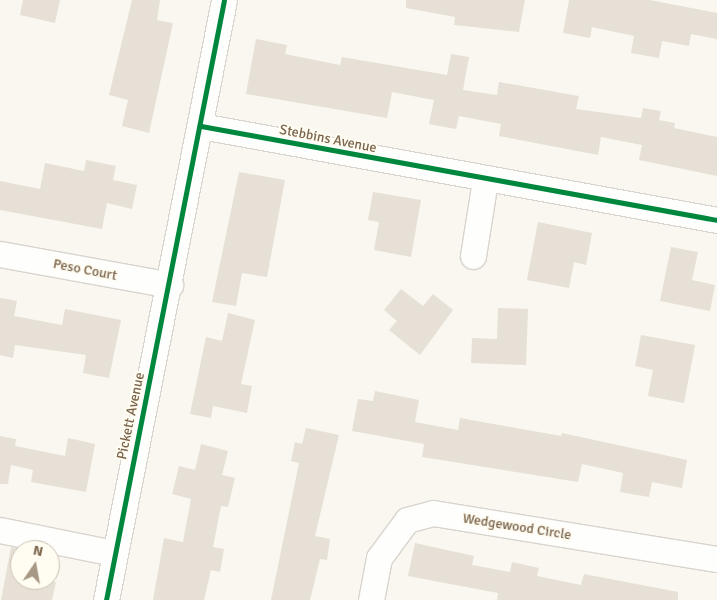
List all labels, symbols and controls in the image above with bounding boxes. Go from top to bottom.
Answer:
street label: Stebbins Avenue [278,121,378,157]
street label: Peso Court [52,256,118,284]
street label: Pickett Avenue [114,371,148,461]
street label: Wedgewood Circle [462,510,572,544]
north arrow [10,540,60,590]
text: N [31,541,45,560]

